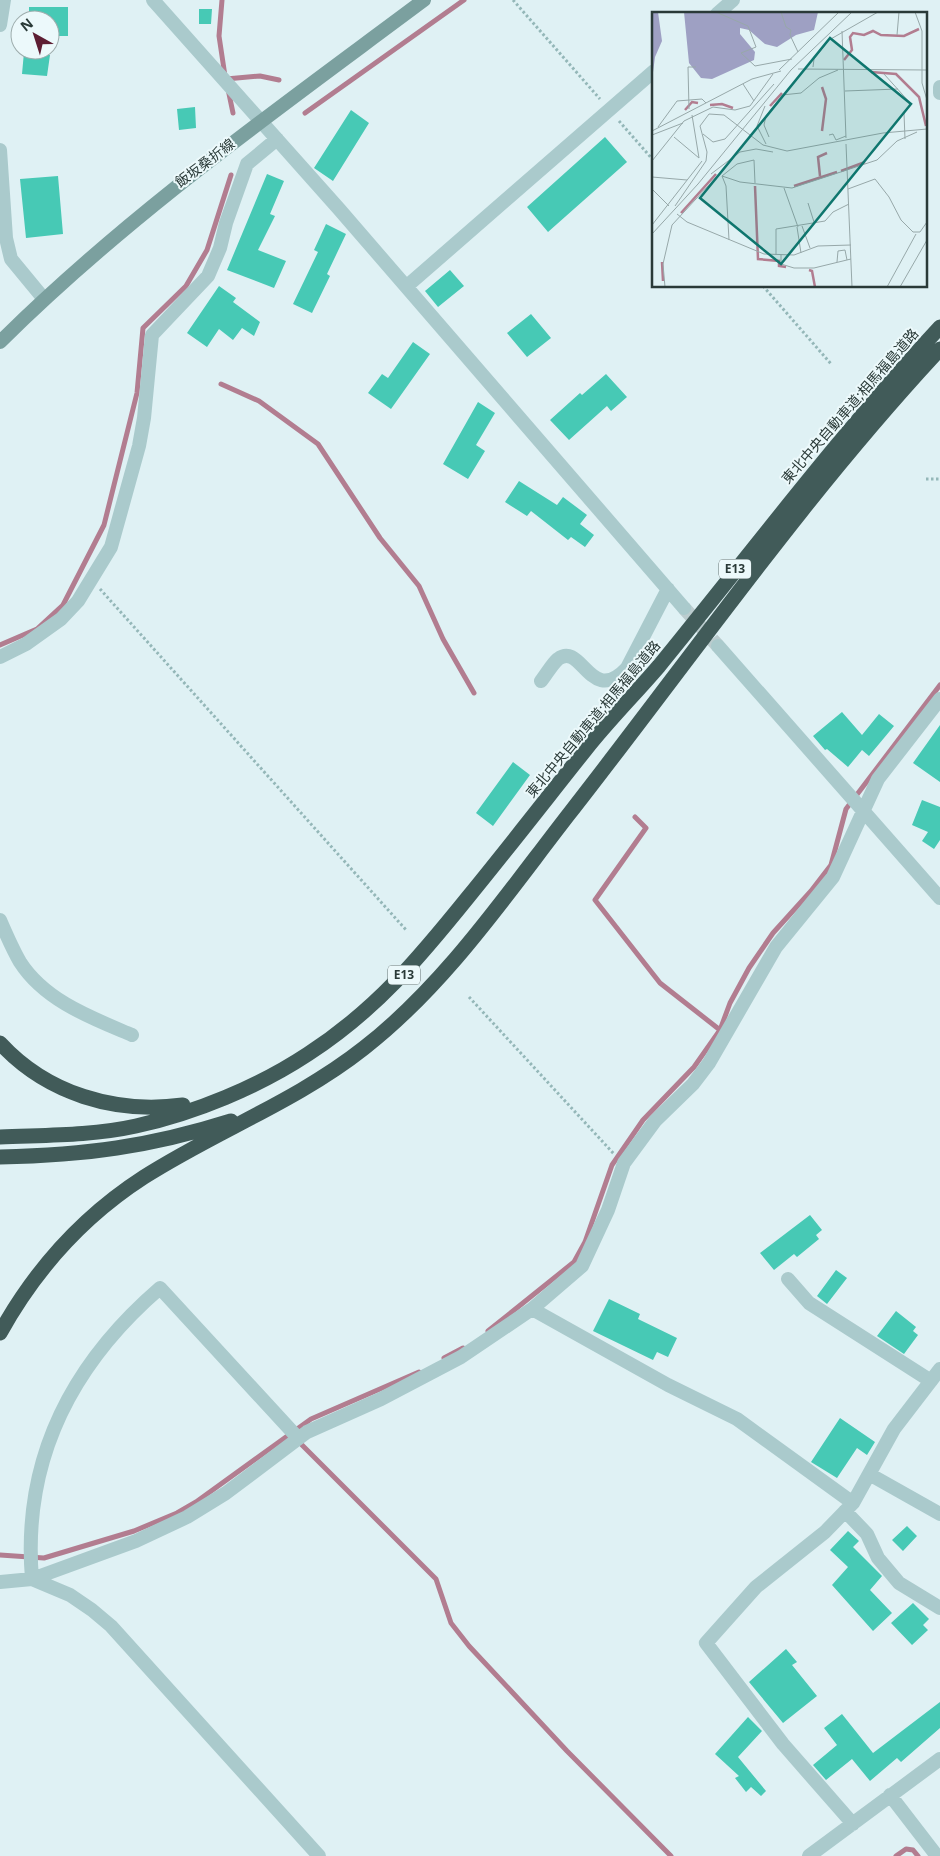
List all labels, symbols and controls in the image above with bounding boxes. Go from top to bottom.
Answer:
north arrow [10,10,60,60]
inset map [652,12,928,288]
text: N [16,14,37,35]
street label: 飯坂桑折線 [171,134,238,191]
street label: 東北中央自動車道;相馬福島道路 [777,324,922,487]
road number: E13 [719,560,751,578]
street label: 東北中央自動車道;相馬福島道路 [521,636,664,801]
road number: E13 [388,966,420,984]

